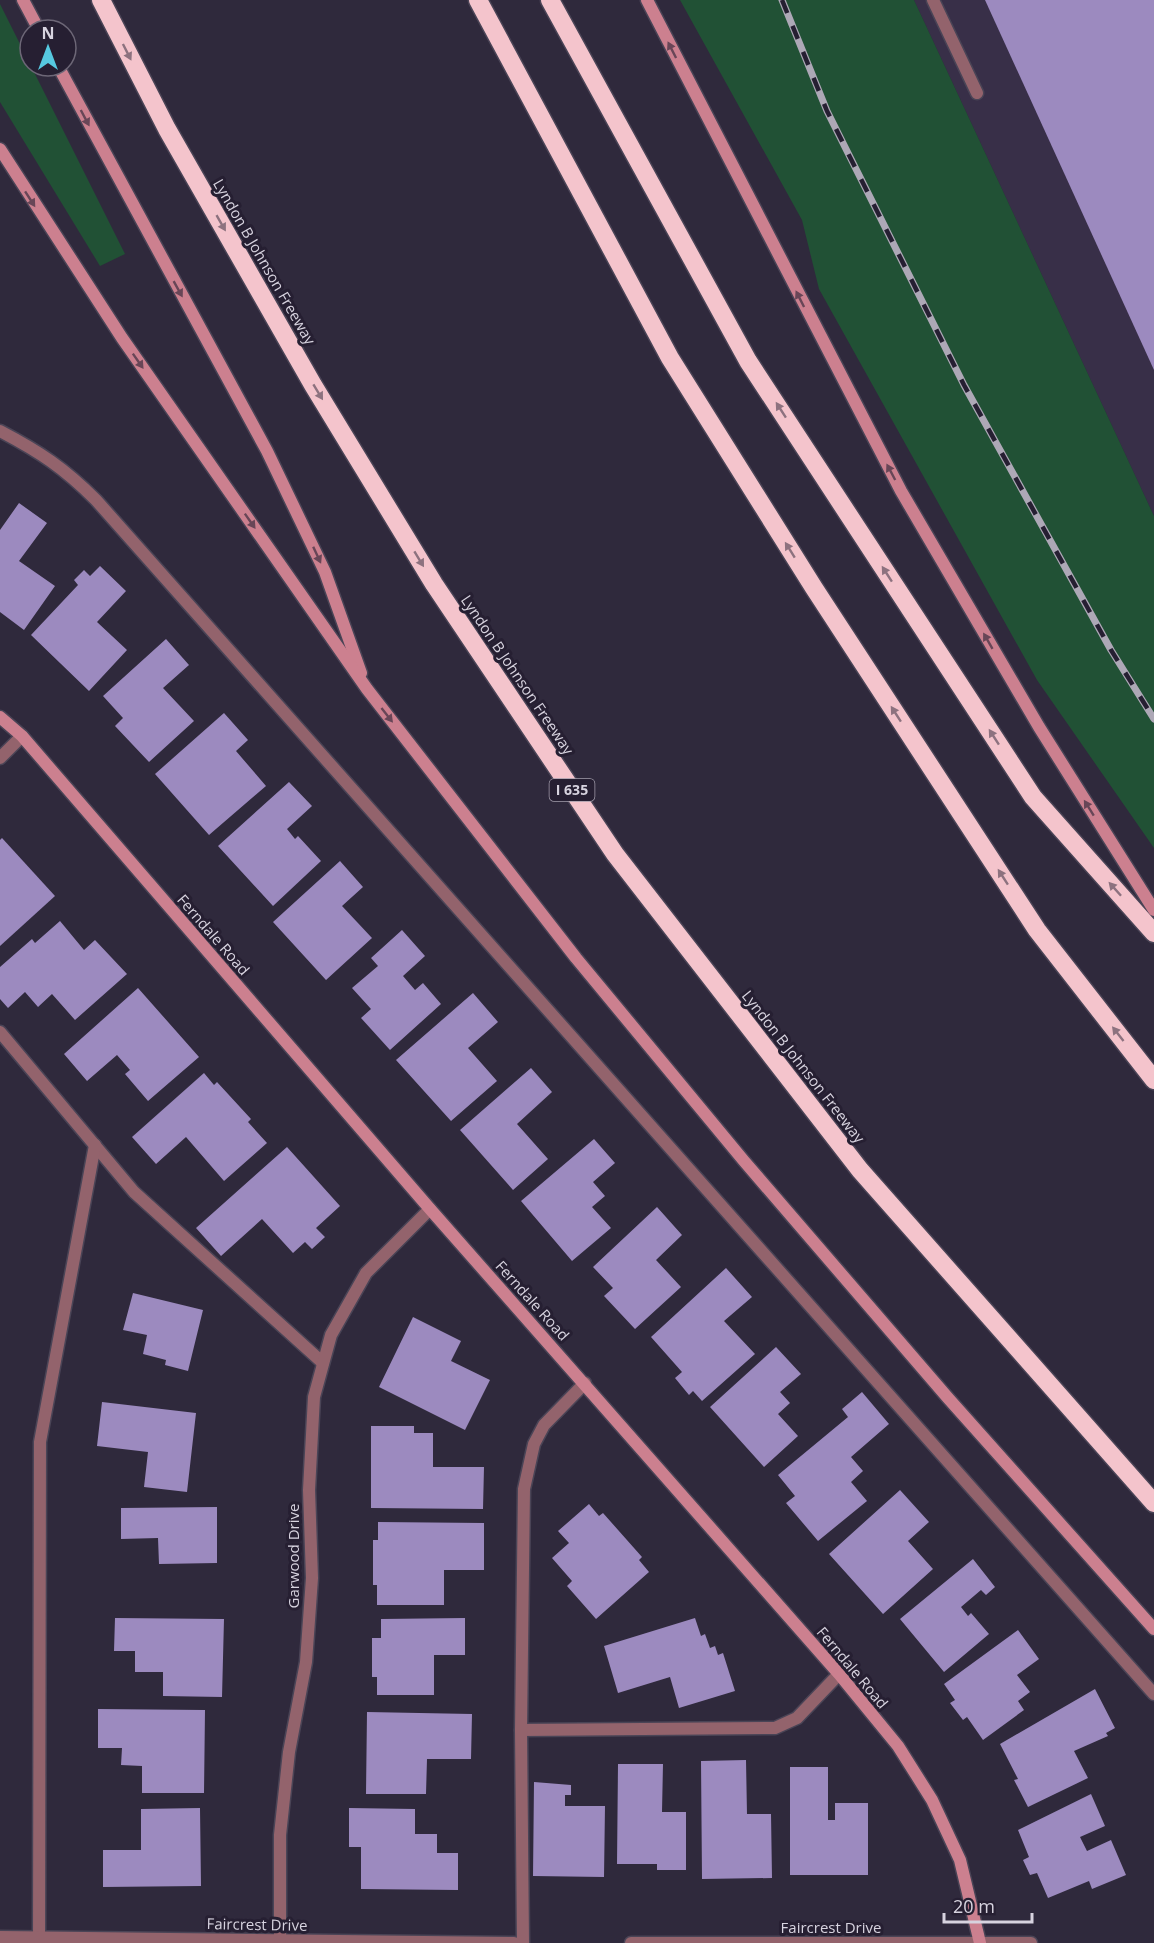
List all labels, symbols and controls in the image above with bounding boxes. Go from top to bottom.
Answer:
north arrow [18,18,78,78]
text: N [41,22,55,44]
one-way arrow [667,41,677,58]
one-way arrow [122,43,132,61]
one-way arrow [80,110,90,127]
street label: Lyndon B Johnson Freeway [209,175,321,348]
one-way arrow [25,191,36,207]
one-way arrow [216,215,226,232]
one-way arrow [173,281,183,298]
one-way arrow [795,291,805,308]
one-way arrow [132,353,144,369]
one-way arrow [312,384,323,400]
one-way arrow [775,403,787,419]
one-way arrow [886,463,896,480]
one-way arrow [244,513,256,529]
one-way arrow [785,542,796,558]
one-way arrow [311,546,321,564]
one-way arrow [413,551,424,567]
one-way arrow [882,566,893,582]
street label: Lyndon B Johnson Freeway [457,591,579,758]
one-way arrow [983,633,994,649]
one-way arrow [891,706,902,722]
one-way arrow [380,707,392,722]
one-way arrow [989,729,1000,745]
road number: I 635 [550,779,594,801]
one-way arrow [1084,800,1095,816]
one-way arrow [997,869,1008,885]
one-way arrow [1109,882,1122,897]
street label: Ferndale Road [173,890,254,979]
street label: Lyndon B Johnson Freeway [738,986,870,1147]
one-way arrow [1113,1027,1125,1042]
street label: Ferndale Road [492,1256,574,1345]
street label: Garwood Drive [283,1504,303,1608]
street label: Ferndale Road [813,1622,893,1712]
scale bar [944,1886,1032,1924]
text: 20 m [953,1894,995,1918]
street label: Faircrest Drive [206,1913,308,1935]
street label: Faircrest Drive [781,1917,881,1937]

